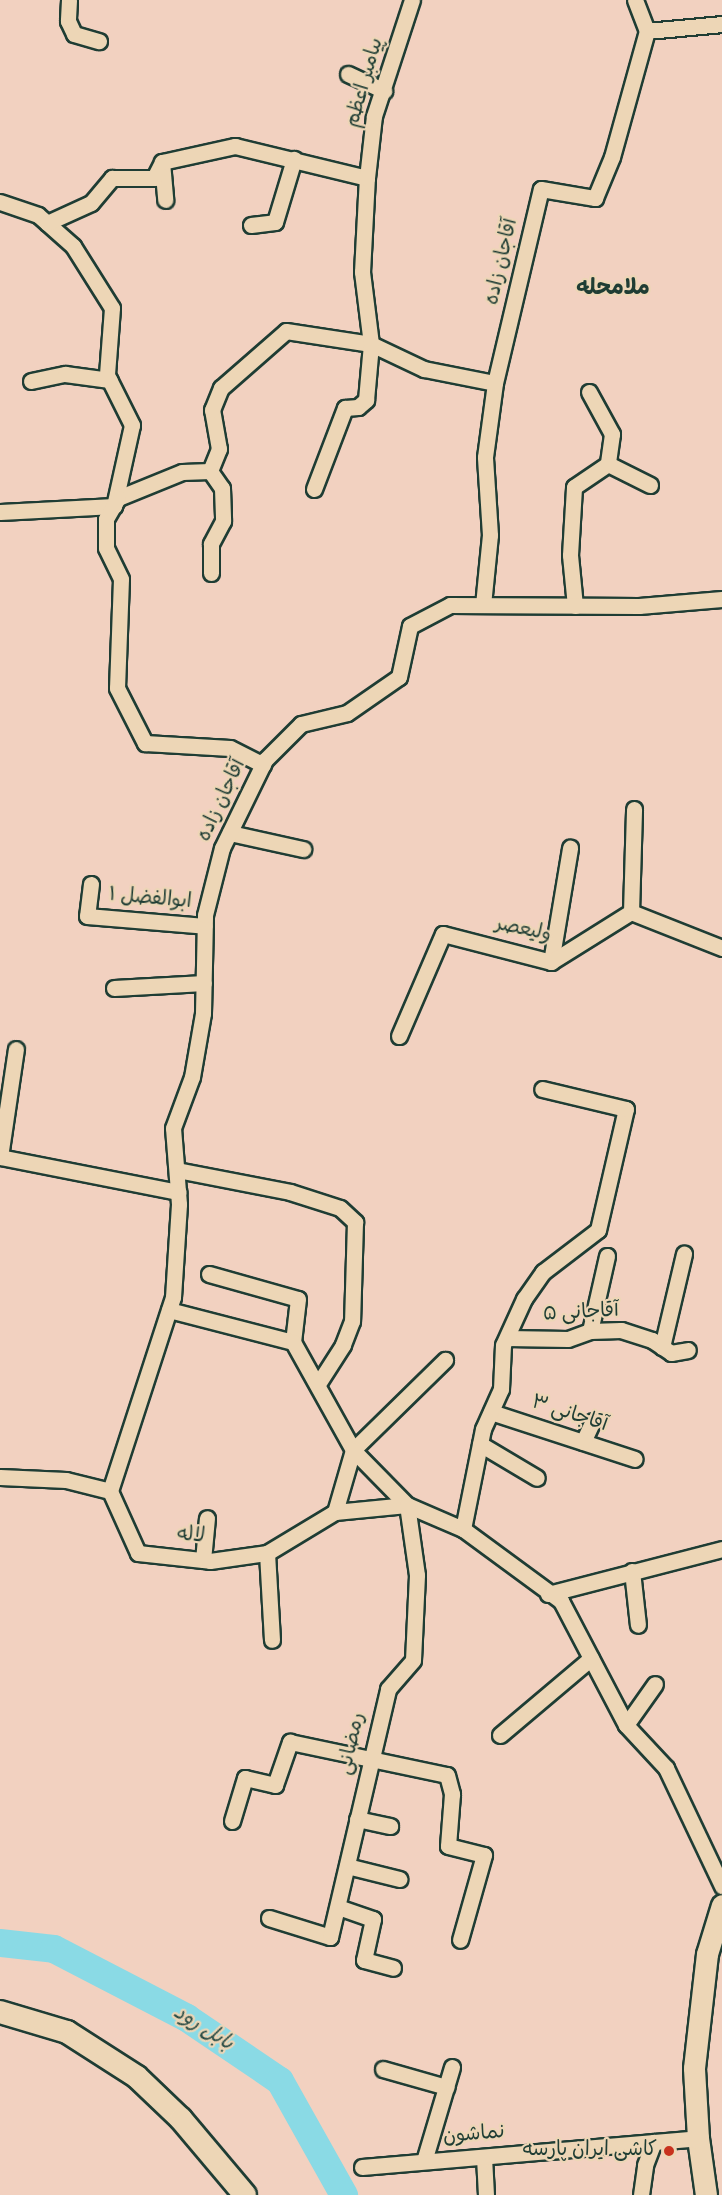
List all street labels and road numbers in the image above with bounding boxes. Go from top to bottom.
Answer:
street label: پیامبر اعظم [342,36,390,130]
street label: آقاجان زاده [481,216,525,308]
street label: آقاجان زاده [194,756,252,846]
street label: ابوالفضل ۱ [108,884,192,916]
street label: ولیعصر [493,913,553,949]
street label: آقاجانی ۵ [542,1300,620,1328]
street label: آقاجانی ۳ [528,1391,610,1439]
street label: لاله [176,1524,206,1550]
street label: رمضانی [334,1710,372,1778]
street label: نماشون [442,2121,506,2151]

